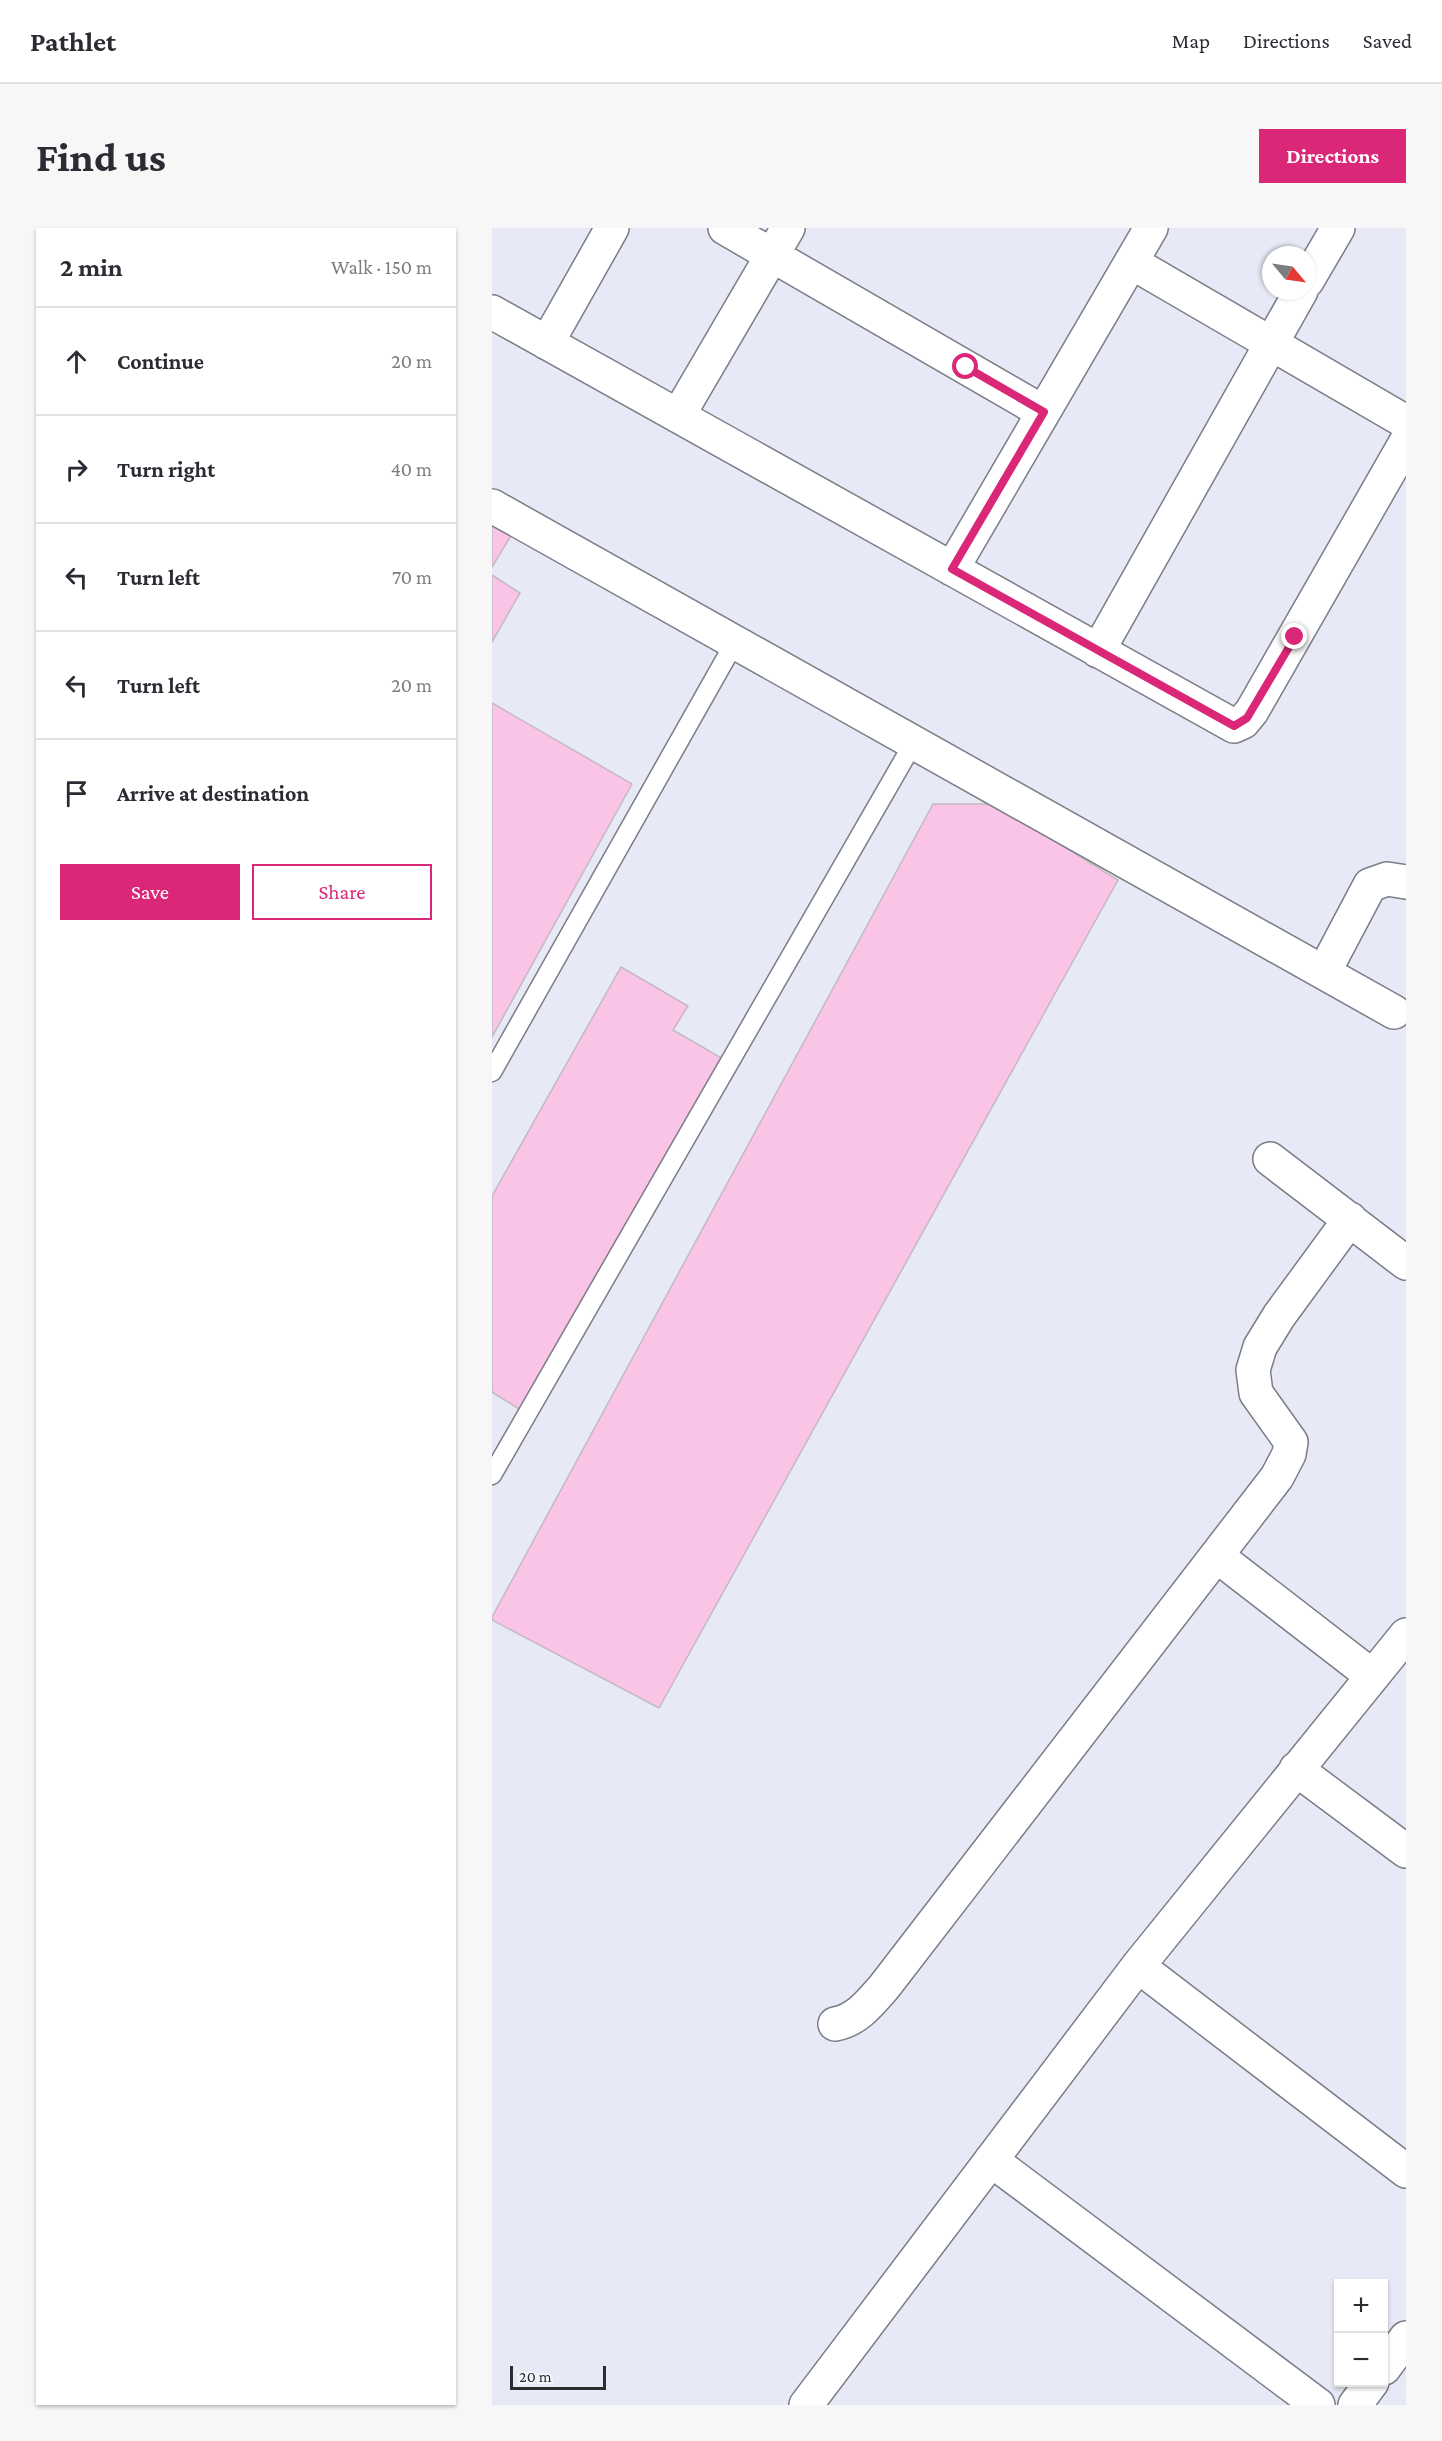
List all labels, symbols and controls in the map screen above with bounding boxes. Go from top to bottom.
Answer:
text: Pathlet [30,26,116,57]
text: Map [1172,29,1210,53]
text: Directions [1243,29,1330,53]
text: Saved [1363,29,1412,53]
button: Directions [1259,129,1406,183]
text: Find us [36,133,166,180]
north arrow [1262,246,1316,300]
text: 2 min [60,253,123,282]
text: Walk · 150 m [331,256,432,278]
icon: ahead [60,345,93,378]
text: Continue [117,349,204,374]
text: 20 m [391,350,432,372]
route start [952,353,978,379]
icon: right [60,453,93,486]
text: Turn right [117,457,215,482]
text: 40 m [391,458,432,480]
icon: left [60,561,93,594]
text: Turn left [117,565,200,590]
text: 70 m [392,566,432,588]
route end [1281,623,1307,649]
icon: left [60,669,93,702]
text: Turn left [117,673,200,698]
text: 20 m [391,674,432,696]
icon: arrive [60,777,93,810]
text: Arrive at destination [117,781,309,806]
button: Save [60,864,240,920]
button: Share [252,864,432,920]
map controls [1334,2279,1388,2387]
button: + [1334,2279,1388,2333]
button: − [1334,2333,1388,2387]
scale bar [510,2363,606,2390]
text: 20 m [519,2368,552,2385]

